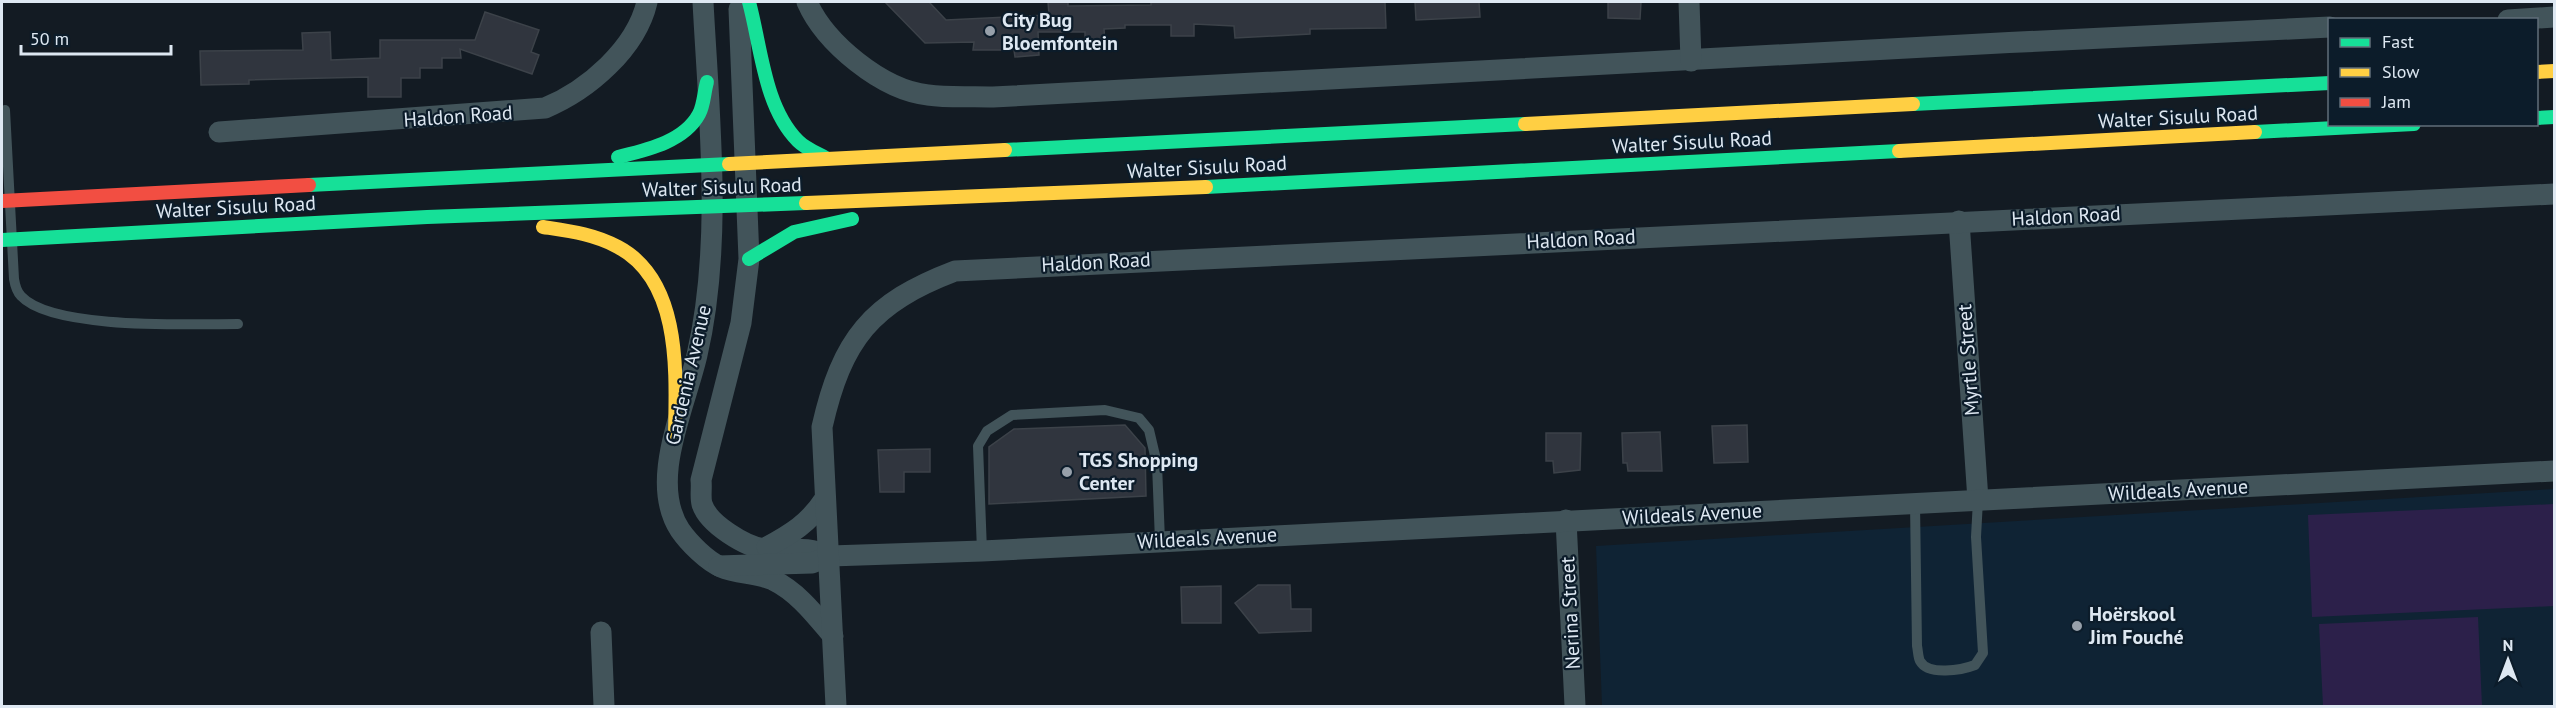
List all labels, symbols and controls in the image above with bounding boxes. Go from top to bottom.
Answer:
place label: City Bug Bloemfontein [1002,7,1118,56]
scale bar [21,18,171,56]
legend [2328,18,2538,126]
marker: City Bug Bloemfontein [983,24,997,38]
text: 50 m [30,27,69,50]
text: Fast [2382,30,2414,53]
text: Slow [2382,60,2420,83]
text: Jam [2381,90,2411,113]
street label: Haldon Road [403,99,513,133]
street label: Walter Sisulu Road [2098,100,2258,134]
street label: Walter Sisulu Road [1612,125,1772,159]
street label: Walter Sisulu Road [1127,150,1287,184]
street label: Walter Sisulu Road [642,171,802,203]
street label: Walter Sisulu Road [156,190,316,224]
street label: Haldon Road [2011,200,2121,232]
street label: Haldon Road [1526,223,1636,255]
street label: Haldon Road [1041,246,1151,278]
street label: Gardenia Avenue [659,302,717,448]
street label: Myrtle Street [1951,303,1985,417]
place label: TGS Shopping Center [1079,447,1198,496]
marker: TGS Shopping Center [1060,465,1074,479]
street label: Wildeals Avenue [2107,473,2249,507]
street label: Wildeals Avenue [1621,497,1763,531]
street label: Wildeals Avenue [1136,521,1278,555]
street label: Nerina Street [1554,556,1586,670]
place label: Hoërskool Jim Fouché [2088,601,2184,650]
marker: Hoërskool Jim Fouché [2070,619,2084,633]
north arrow [2478,630,2538,690]
text: N [2503,635,2513,655]

